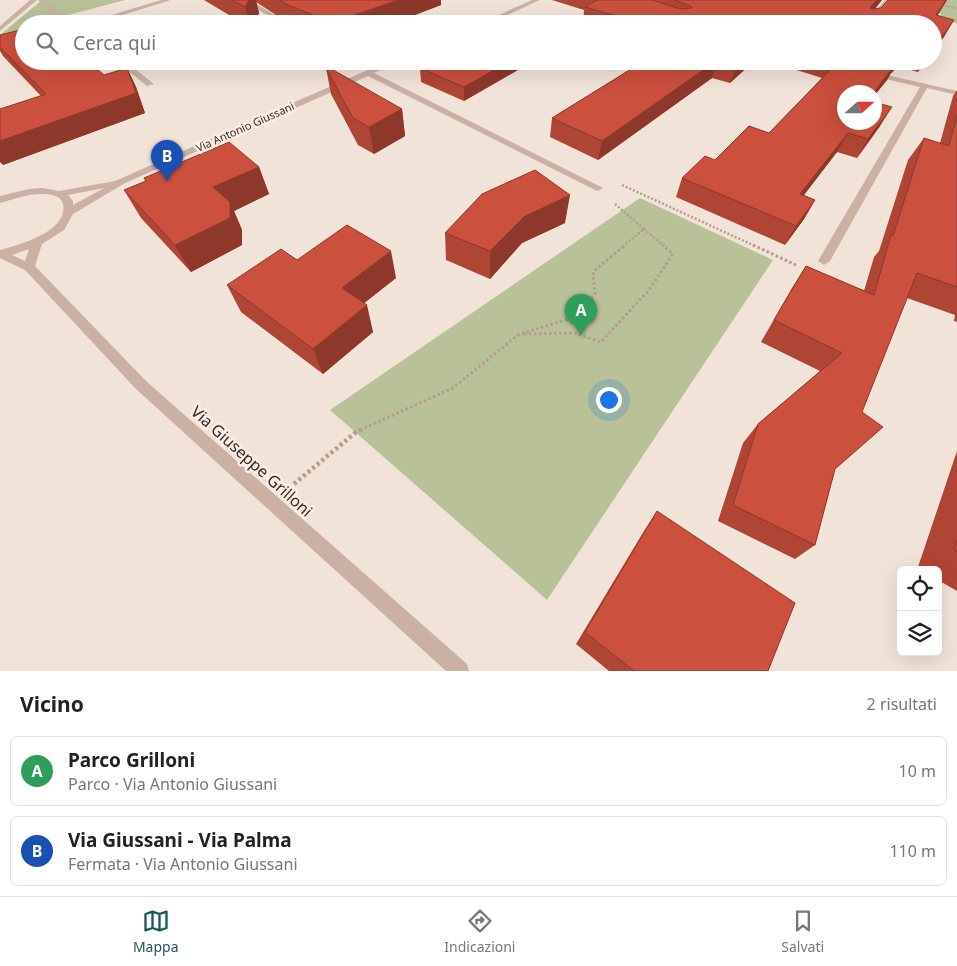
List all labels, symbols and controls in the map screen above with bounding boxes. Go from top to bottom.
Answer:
search box [15,15,942,70]
icon: search [33,29,61,57]
text: Cerca qui [73,30,156,56]
north arrow [837,85,882,130]
street label: Via Antonio Giussani [193,98,296,155]
pin: B [151,140,183,181]
pin: A [565,294,597,335]
your location [596,387,622,413]
street label: Via Giuseppe Grilloni [187,400,317,522]
map controls [897,566,942,656]
button: locate [897,566,942,611]
button: layers [897,611,942,656]
text: Vicino [20,690,84,718]
text: 2 risultati [867,693,937,715]
text: Parco Grilloni [68,747,195,773]
text: A [31,760,43,782]
text: 10 m [899,760,936,782]
text: Parco · Via Antonio Giussani [68,773,277,795]
text: Via Giussani - Via Palma [68,827,292,853]
text: B [32,840,42,862]
text: 110 m [889,840,936,862]
text: Fermata · Via Antonio Giussani [68,853,298,875]
tab: Mappa [133,907,179,956]
tab: Indicazioni [444,907,515,956]
tab: Salvati [781,907,824,956]

